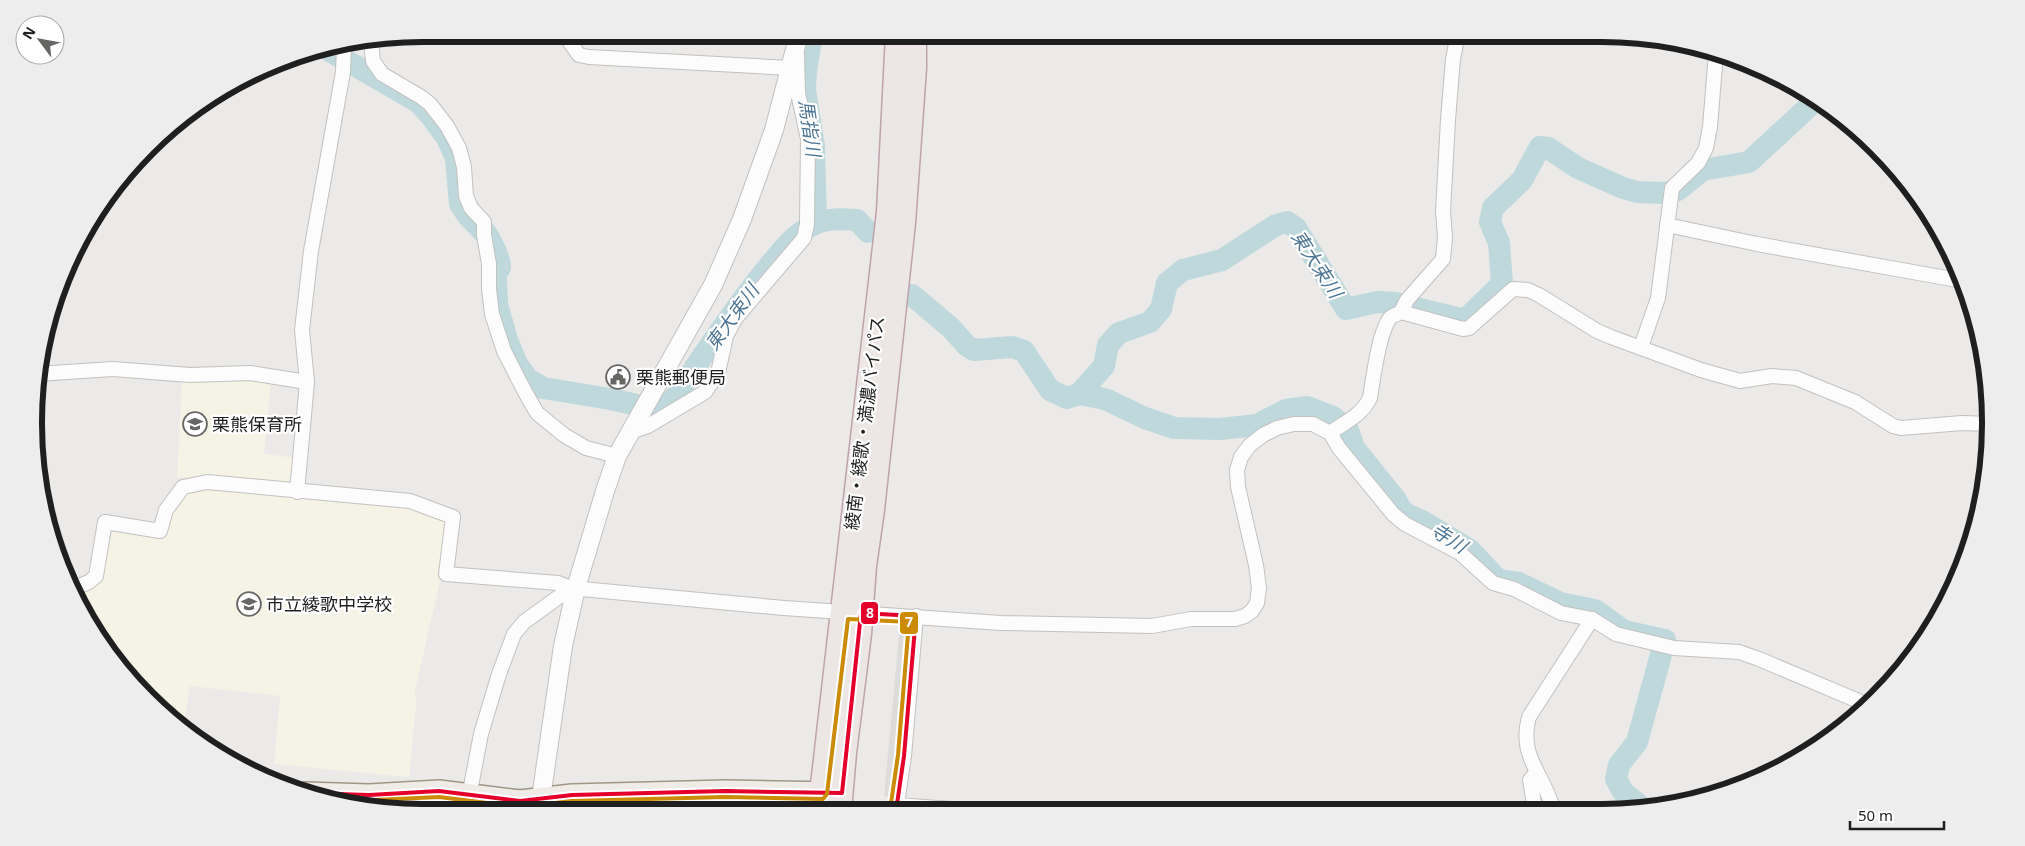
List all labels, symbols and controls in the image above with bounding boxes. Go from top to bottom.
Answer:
north arrow [15,15,65,65]
text: N [17,23,40,43]
water label: 馬指川 [793,98,827,160]
water label: 東大束川 [1285,225,1350,305]
water label: 東大束川 [699,277,766,355]
street label: 綾南・綾歌・満濃バイパス [839,315,889,531]
public building icon: 栗熊郵便局 [605,364,631,390]
place label: 栗熊郵便局 [636,365,726,389]
school or university icon: 栗熊保育所 [182,411,208,437]
place label: 栗熊保育所 [212,412,302,436]
water label: 寺川 [1426,517,1474,560]
school or university icon: 市立綾歌中学校 [236,591,262,617]
place label: 市立綾歌中学校 [266,592,392,616]
line badge: 8 [860,601,879,625]
text: 8 [866,603,874,622]
line badge: 7 [899,611,919,635]
text: 7 [905,612,913,631]
scale bar [1850,798,1944,830]
text: 50 m [1858,805,1893,825]

